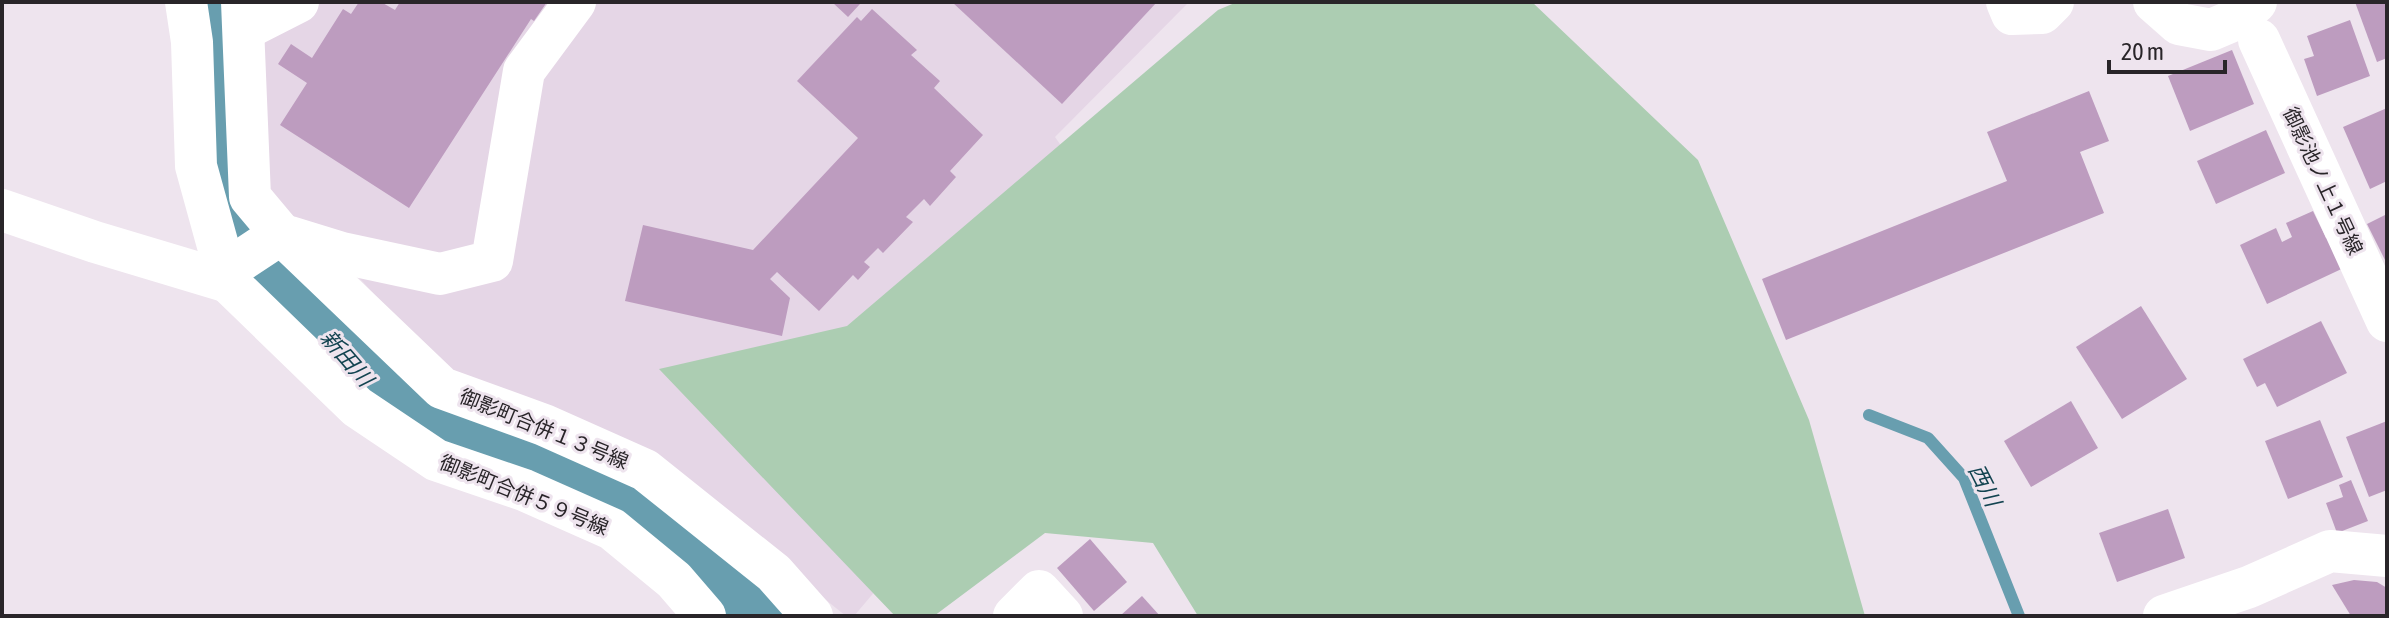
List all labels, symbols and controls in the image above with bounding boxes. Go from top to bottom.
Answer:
scale bar [2109,24,2225,74]
text: 20 m [2121,38,2164,65]
street label: 御影池ノ上１号線 [2279,103,2368,258]
water label: 新田川 [316,325,380,393]
street label: 御影町合併１３号線 [456,384,632,473]
street label: 御影町合併５９号線 [436,450,612,539]
water label: 西川 [1963,459,2007,512]

